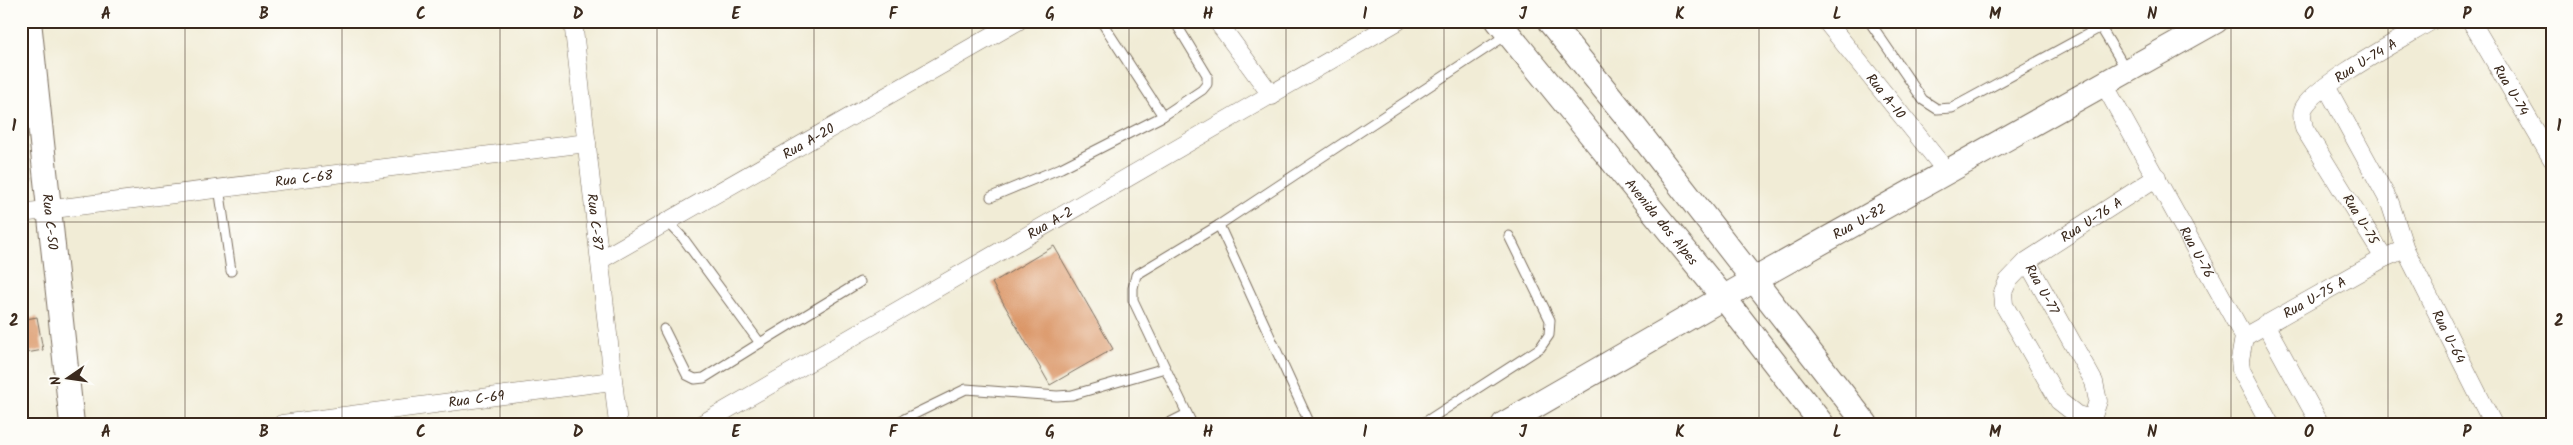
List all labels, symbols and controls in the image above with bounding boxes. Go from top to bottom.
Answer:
text: A [101,2,111,27]
text: B [259,2,269,27]
text: C [416,2,426,27]
text: D [573,2,584,27]
text: E [732,2,742,27]
text: F [889,2,899,27]
text: G [1045,2,1055,27]
text: H [1203,2,1213,27]
text: I [1363,2,1368,27]
text: J [1519,2,1528,27]
text: K [1675,2,1685,27]
text: L [1833,2,1841,27]
text: M [1989,2,2002,27]
text: N [2147,2,2157,27]
text: O [2304,2,2314,27]
text: P [2463,2,2473,27]
street label: Rua U-74 A [2330,33,2402,89]
street label: Rua U-74 [2487,61,2534,121]
street label: Rua A-10 [1860,69,1911,124]
text: 1 [12,114,17,139]
text: 1 [2557,114,2562,139]
street label: Rua A-20 [779,118,839,165]
street label: Rua C-68 [274,164,335,193]
street label: Avenida dos Alpes [1619,174,1703,271]
street label: Rua U-75 [2336,190,2385,250]
street label: Rua C-87 [580,192,609,252]
street label: Rua U-76 A [2056,192,2127,249]
street label: Rua C-50 [36,193,63,251]
street label: Rua U-82 [1829,198,1890,246]
street label: Rua A-2 [1023,201,1078,246]
street label: Rua U-76 [2173,223,2219,282]
street label: Rua U-77 [2019,260,2065,319]
street label: Rua U-75 A [2279,271,2351,325]
street label: Rua U-64 [2425,306,2471,368]
text: 2 [9,309,19,334]
text: 2 [2554,309,2564,334]
north arrow [42,352,92,402]
text: N [45,374,68,387]
street label: Rua C-69 [447,385,506,414]
text: A [101,420,111,445]
text: B [259,420,269,445]
text: C [416,420,426,445]
text: D [573,420,584,445]
text: E [732,420,742,445]
text: F [889,420,899,445]
text: G [1045,420,1055,445]
text: H [1203,420,1213,445]
text: I [1363,420,1368,445]
text: J [1519,420,1528,445]
text: K [1675,420,1685,445]
text: L [1833,420,1841,445]
text: M [1989,420,2002,445]
text: N [2147,420,2157,445]
text: O [2304,420,2314,445]
text: P [2463,420,2473,445]

